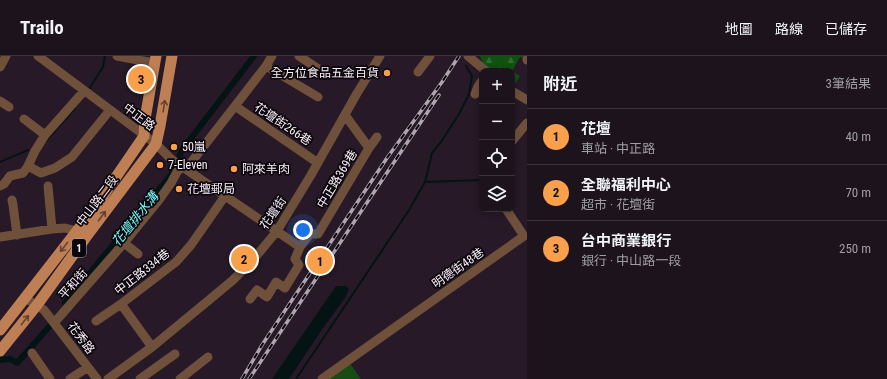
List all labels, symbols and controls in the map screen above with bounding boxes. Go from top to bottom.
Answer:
text: Trailo [20,16,64,39]
text: 地圖 [725,21,753,37]
text: 路線 [775,21,803,37]
text: 已儲存 [825,21,867,37]
pin: 3 [128,64,154,94]
place label: 全方位食品五金百貨 [271,66,379,80]
marker: 全方位食品五金百貨 [382,68,392,78]
map controls [479,68,515,212]
button: + [479,68,515,104]
text: 附近 [543,74,577,94]
text: 3筆結果 [826,76,871,91]
one-way arrow [160,100,168,113]
street label: 花壇街266巷 [252,100,314,148]
street label: 中正路 [120,101,158,133]
button: − [479,104,515,140]
text: 花壇 [581,120,611,138]
text: 1 [553,129,559,144]
text: 40 m [845,129,871,144]
place label: 50嵐 [182,140,206,154]
button: locate [479,140,515,176]
text: 車站 · 中正路 [581,141,655,156]
marker: 50嵐 [169,142,179,152]
street label: 中正路369巷 [314,147,360,211]
place label: 7-Eleven [168,158,208,172]
marker: 7-Eleven [155,160,165,170]
place label: 阿來羊肉 [242,162,290,176]
marker: 阿來羊肉 [229,164,239,174]
street label: 中山路二段 [73,173,121,229]
button: layers [479,176,515,212]
text: 全聯福利中心 [581,176,671,194]
place label: 花壇郵局 [187,182,235,196]
marker: 花壇郵局 [174,184,184,194]
text: 2 [553,185,559,200]
text: 70 m [845,185,871,200]
water label: 花壇排水溝 [109,187,163,249]
street label: 花壇街 [257,194,289,232]
text: 超市 · 花壇街 [581,197,655,212]
one-way arrow [98,210,106,221]
your location [293,220,313,240]
text: 台中商業銀行 [581,232,671,250]
road number: 1 [72,239,86,257]
one-way arrow [60,241,68,252]
text: 3 [553,241,559,256]
text: 250 m [839,241,871,256]
pin: 2 [231,244,257,274]
street label: 明德街48巷 [429,245,487,291]
street label: 中正路334巷 [112,246,172,298]
pin: 1 [307,246,333,276]
text: 銀行 · 中山路一段 [581,253,681,268]
street label: 平和街 [56,266,90,302]
one-way arrow [20,315,29,326]
street label: 花秀路 [65,319,97,357]

